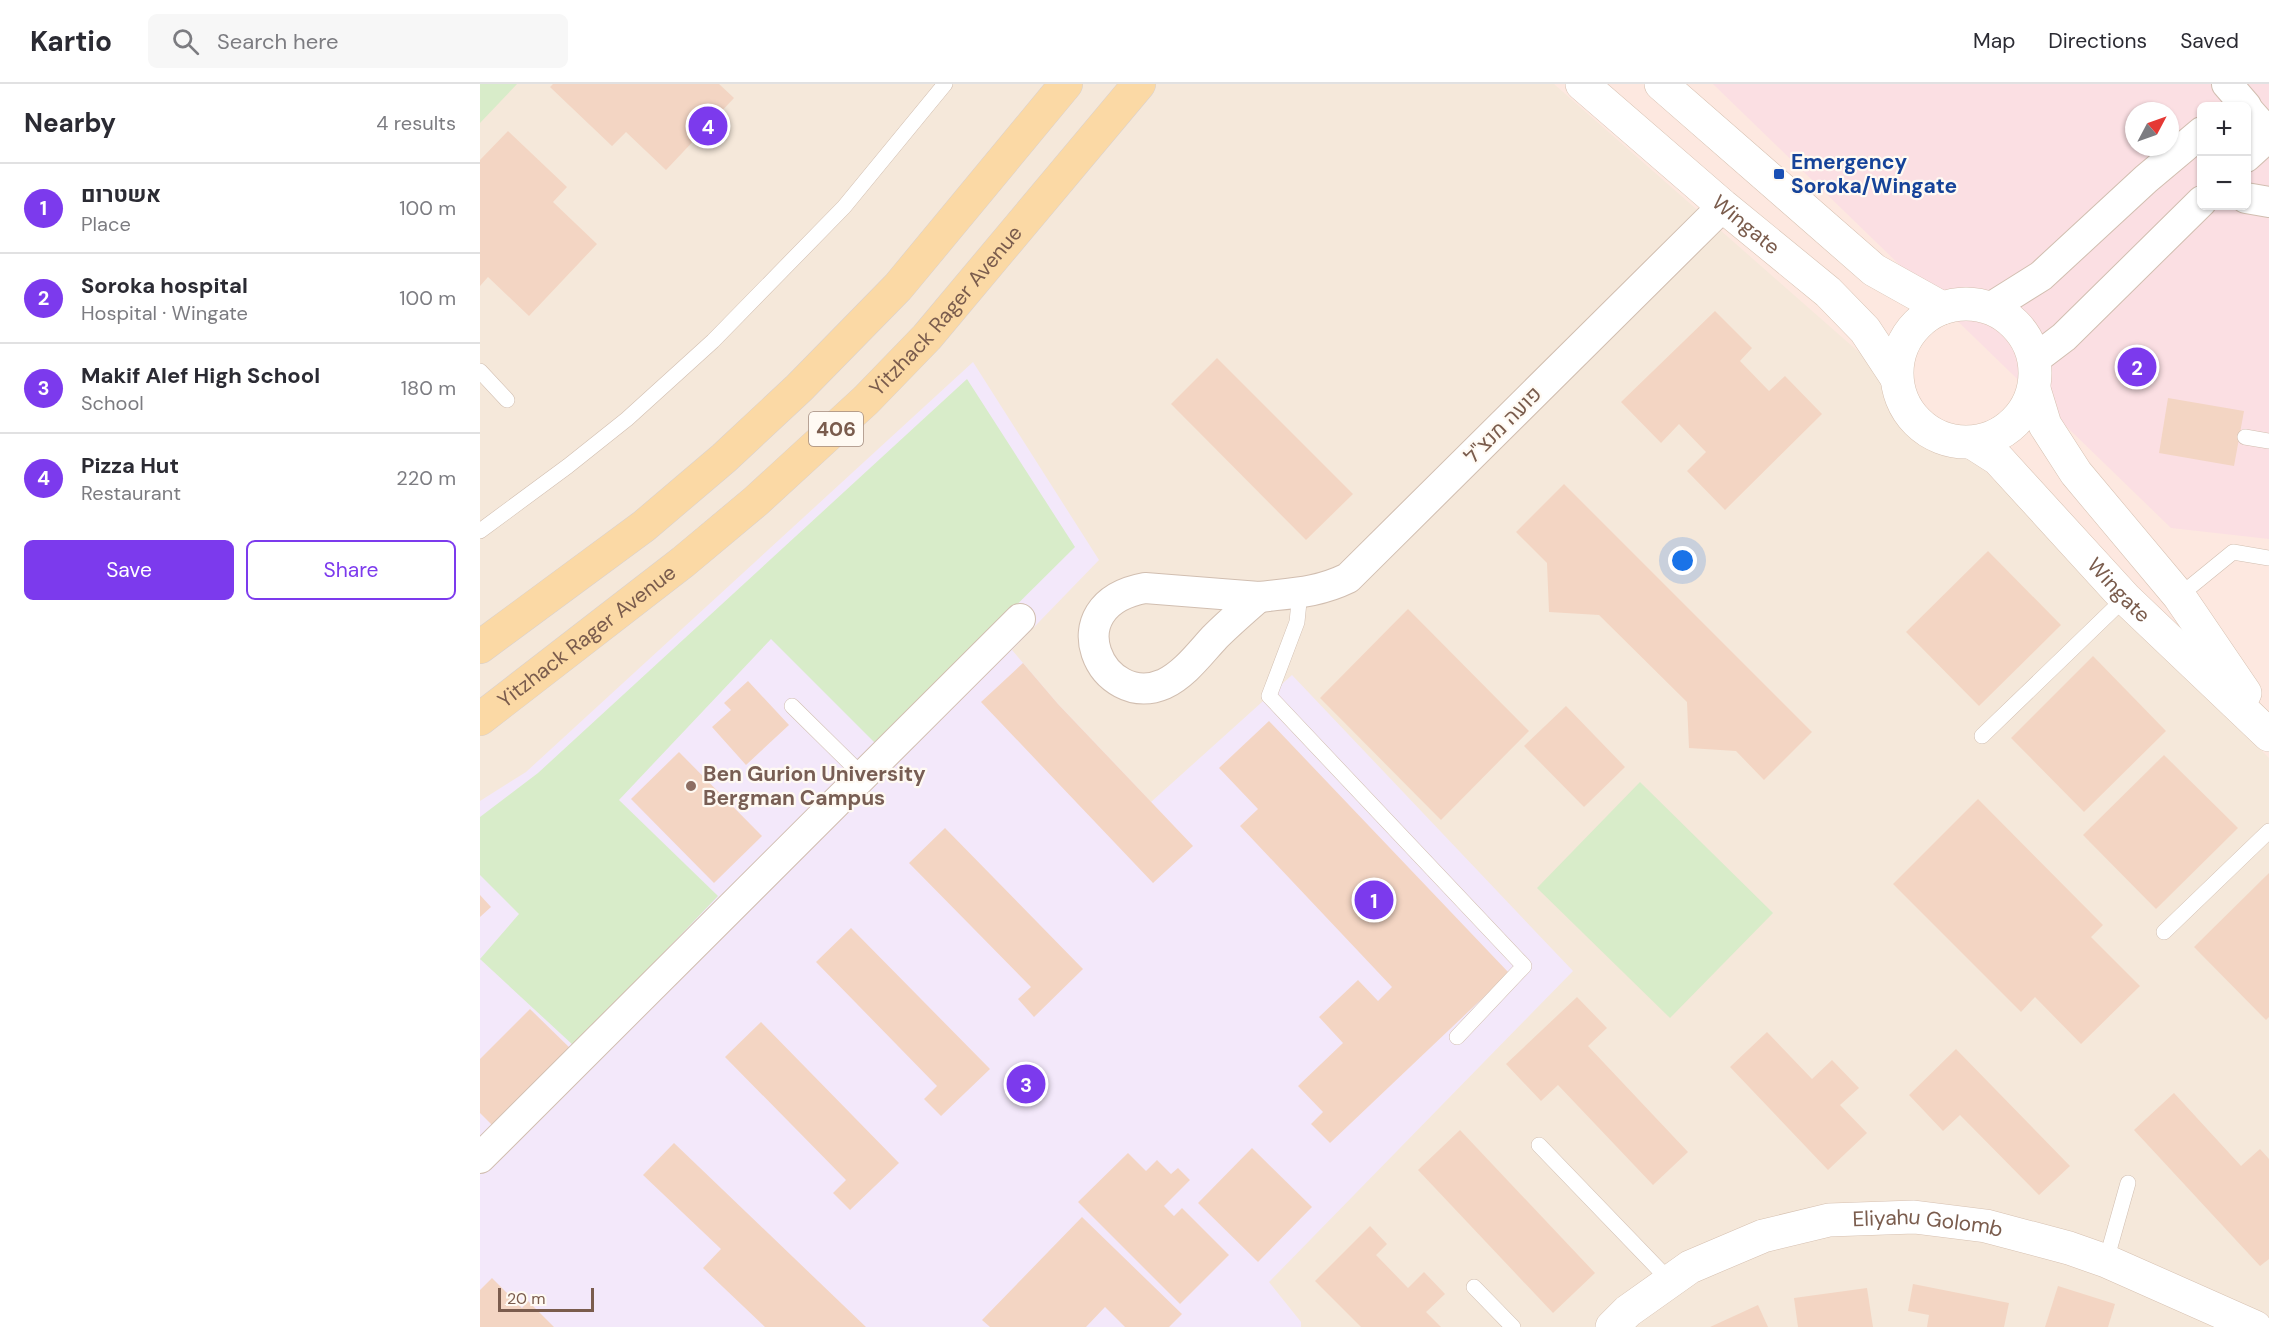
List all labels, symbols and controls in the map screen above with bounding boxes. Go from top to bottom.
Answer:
search box [148,14,568,68]
text: Kartio [30,23,112,60]
icon: search [169,25,202,58]
text: Search here [217,27,338,56]
text: Map [1973,27,2015,55]
text: Directions [2048,27,2147,55]
text: Saved [2180,27,2239,55]
north arrow [2125,102,2179,156]
map controls [2197,102,2251,210]
button: + [2197,102,2251,156]
pin: 4 [688,104,728,148]
text: Nearby [24,106,116,140]
text: 4 results [376,110,456,136]
place label: Emergency Soroka/Wingate [1791,148,1957,200]
button: − [2197,156,2251,210]
marker: Emergency Soroka/Wingate [1772,167,1786,181]
text: אשטרום [81,180,161,209]
street label: Wingate [1706,189,1786,261]
text: 1 [40,195,47,221]
text: 100 m [399,195,456,221]
text: Place [81,211,131,237]
street label: Yitzhack Rager Avenue [863,220,1029,402]
text: Soroka hospital [81,271,248,300]
text: 2 [38,285,49,311]
text: 100 m [399,285,456,311]
text: Hospital · Wingate [81,300,248,326]
pin: 2 [2118,344,2156,390]
text: Makif Alef High School [81,361,320,390]
text: 3 [37,375,50,401]
text: 180 m [401,375,456,401]
street label: פועה מנצ"ל [1458,380,1548,470]
text: School [81,390,144,416]
road number: 406 [809,412,863,446]
text: Pizza Hut [81,451,179,480]
text: 4 [37,465,50,491]
text: 220 m [396,465,456,491]
text: Restaurant [81,480,181,506]
button: Save [24,540,234,600]
button: Share [246,540,456,600]
your location [1668,546,1697,575]
street label: Wingate [2081,552,2157,629]
street label: Yitzhack Rager Avenue [492,558,682,714]
place label: Ben Gurion University Bergman Campus [703,760,926,812]
marker: Ben Gurion University Bergman Campus [684,779,698,793]
pin: 1 [1354,878,1394,922]
pin: 3 [1006,1062,1046,1106]
street label: Eliyahu Golomb [1852,1202,2006,1244]
scale bar [498,1285,594,1312]
text: 20 m [507,1288,546,1309]

